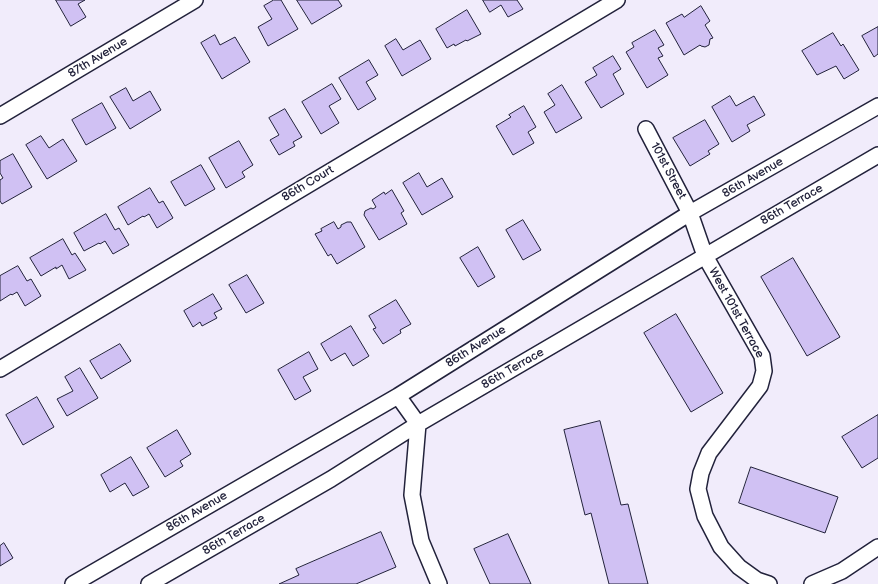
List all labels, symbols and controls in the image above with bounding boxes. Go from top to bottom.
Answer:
street label: 87th Avenue [66,35,130,81]
street label: 101st Street [647,140,689,202]
street label: 86th Avenue [720,155,786,201]
street label: 86th Court [279,163,337,205]
street label: 86th Terrace [758,181,826,229]
street label: West 101st Terrace [705,265,767,361]
street label: 86th Avenue [443,323,509,371]
street label: 86th Terrace [479,345,547,393]
street label: 86th Avenue [164,489,230,535]
street label: 86th Terrace [200,511,268,559]

